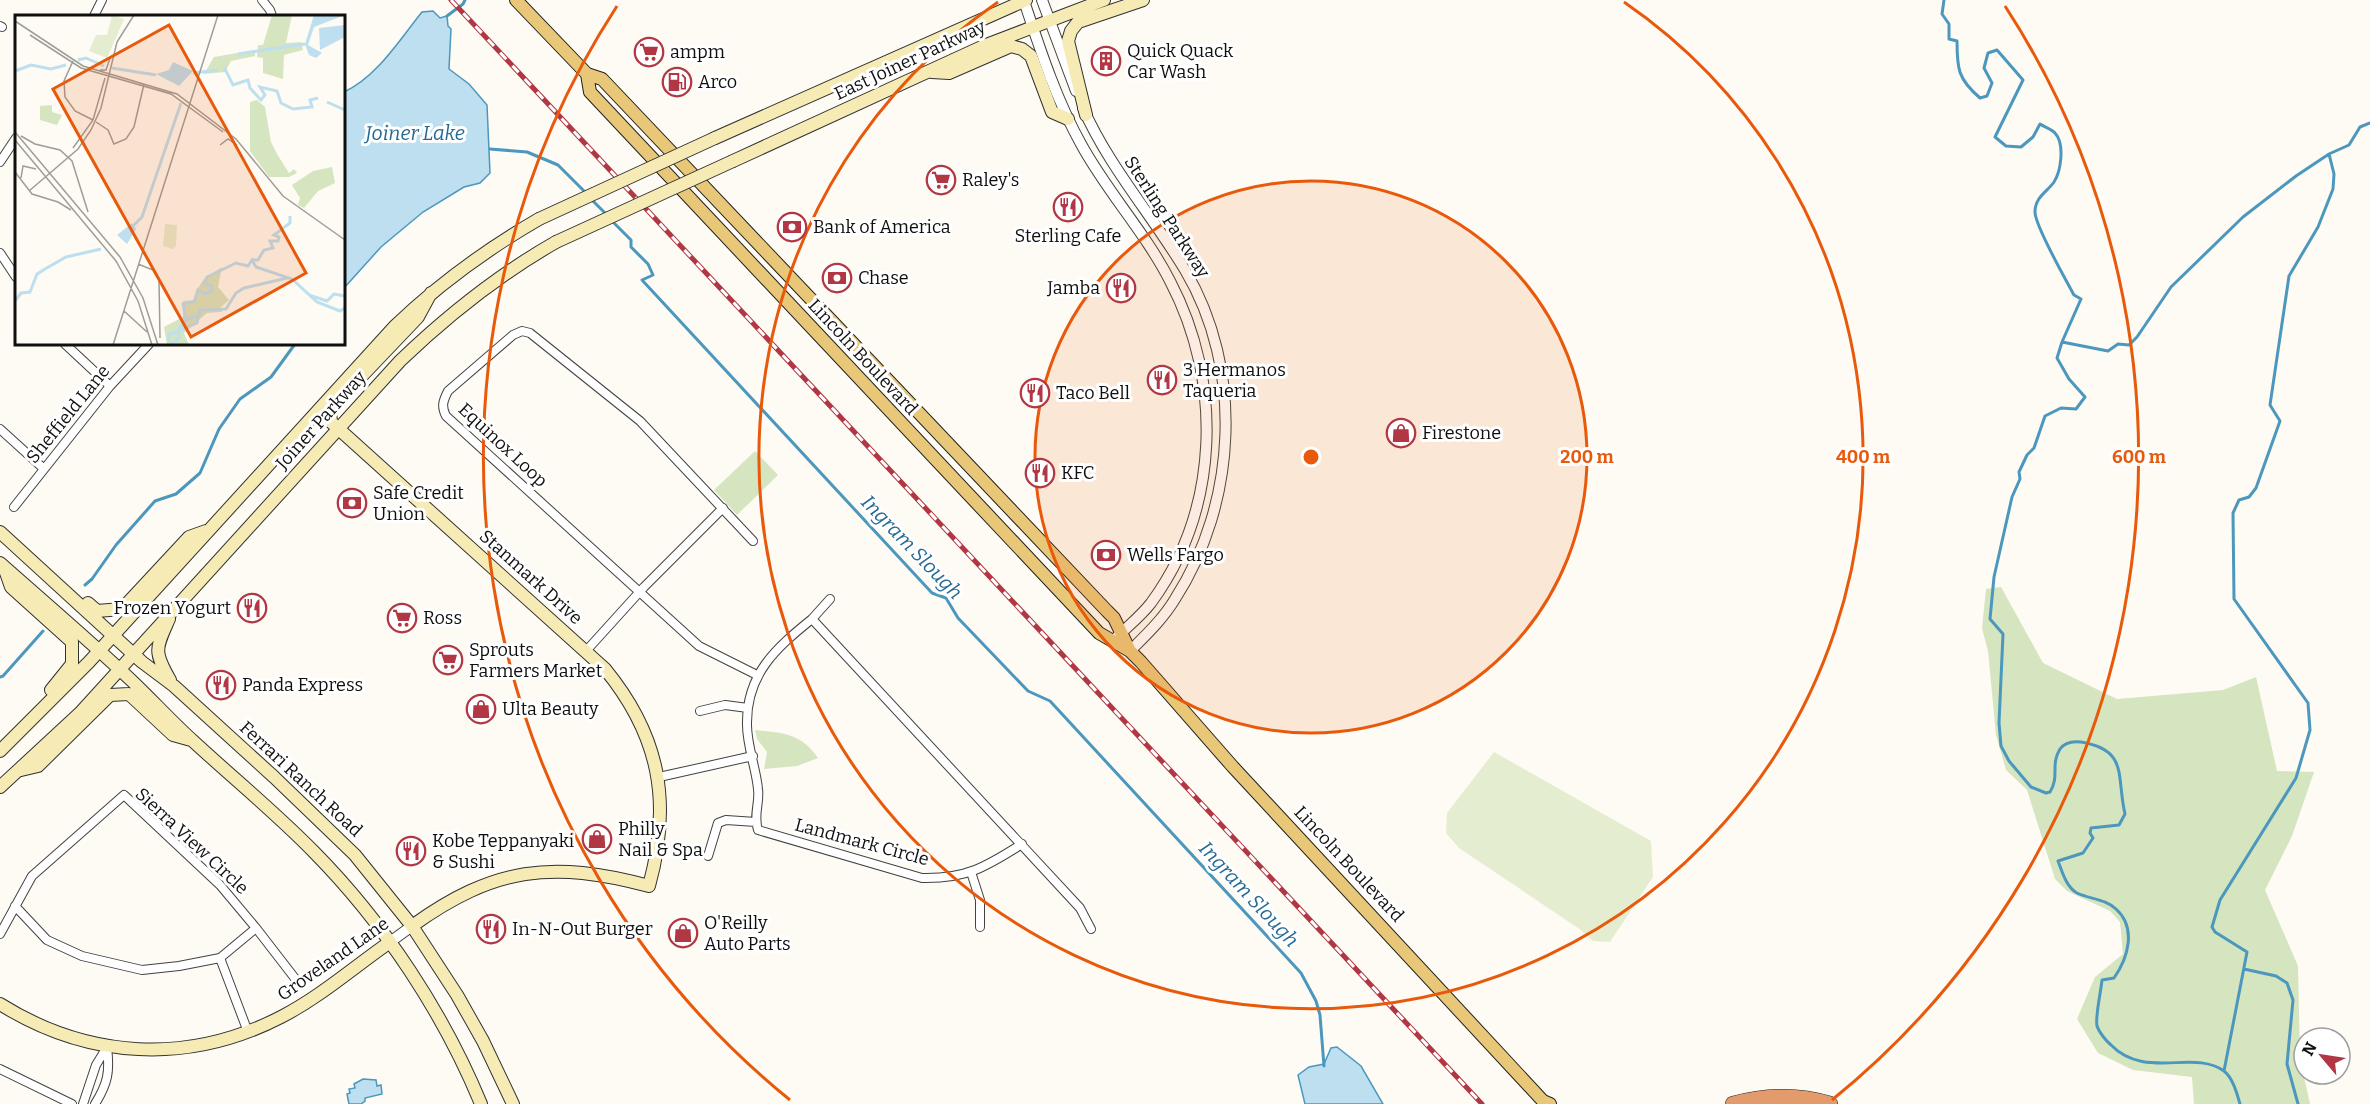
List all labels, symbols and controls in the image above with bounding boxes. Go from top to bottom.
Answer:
inset map [15,15,345,345]
street label: East Joiner Parkway [831,15,989,105]
supermarket icon: ampm [633,36,665,68]
place label: Quick Quack Car Wash [1127,40,1234,83]
place label: ampm [670,41,725,63]
building icon: Quick Quack Car Wash [1090,45,1122,77]
fuel station icon: Arco [661,66,693,98]
place label: Arco [698,71,737,93]
water label: Joiner Lake [363,121,465,145]
street label: Sterling Parkway [1120,152,1215,282]
supermarket icon: Raley's [925,164,957,196]
place label: Raley's [962,169,1019,191]
restaurant icon: Sterling Cafe [1052,191,1084,223]
bank icon: Bank of America [776,211,808,243]
place label: Bank of America [813,216,951,238]
place label: Sterling Cafe [1015,225,1121,247]
bank icon: Chase [821,262,853,294]
place label: Chase [858,267,909,289]
restaurant icon: Jamba [1105,272,1137,304]
place label: Jamba [1046,277,1100,299]
street label: Lincoln Boulevard [804,294,923,420]
place label: 3 Hermanos Taqueria [1183,359,1286,402]
street label: Sheffield Lane [22,360,114,468]
restaurant icon: 3 Hermanos Taqueria [1146,364,1178,396]
street label: Joiner Parkway [270,366,371,474]
restaurant icon: Taco Bell [1019,377,1051,409]
place label: Taco Bell [1056,382,1130,404]
street label: Equinox Loop [454,398,552,492]
shop icon: Firestone [1385,417,1417,449]
place label: Firestone [1422,422,1501,444]
text: 200 m [1560,446,1614,468]
text: 400 m [1836,446,1890,468]
text: 600 m [2112,446,2166,468]
centre of rings [1301,447,1321,467]
restaurant icon: KFC [1024,457,1056,489]
place label: KFC [1061,462,1094,484]
place label: Safe Credit Union [373,482,464,525]
bank icon: Safe Credit Union [336,487,368,519]
water label: Ingram Slough [856,490,968,604]
street label: Stanmark Drive [475,525,587,629]
bank icon: Wells Fargo [1090,539,1122,571]
place label: Wells Fargo [1127,544,1224,566]
restaurant icon: Frozen Yogurt [236,592,268,624]
place label: Frozen Yogurt [114,597,231,619]
supermarket icon: Ross [386,602,418,634]
place label: Ross [423,607,462,629]
place label: Sprouts Farmers Market [469,639,603,682]
supermarket icon: Sprouts Farmers Market [432,644,464,676]
restaurant icon: Panda Express [205,669,237,701]
place label: Panda Express [242,674,363,696]
shop icon: Ulta Beauty [465,693,497,725]
place label: Ulta Beauty [502,698,599,720]
street label: Ferrari Ranch Road [235,717,367,842]
street label: Sierra View Circle [131,783,253,899]
street label: Lincoln Boulevard [1290,801,1409,927]
street label: Landmark Circle [793,814,931,870]
place label: Philly Nail & Spa [618,818,703,861]
shop icon: Philly Nail & Spa [581,823,613,855]
place label: Kobe Teppanyaki & Sushi [432,830,574,873]
restaurant icon: Kobe Teppanyaki & Sushi [395,835,427,867]
water label: Ingram Slough [1194,836,1304,952]
street label: Groveland Lane [273,912,393,1006]
place label: O'Reilly Auto Parts [704,912,791,955]
restaurant icon: In-N-Out Burger [475,913,507,945]
shop icon: O'Reilly Auto Parts [667,917,699,949]
place label: In-N-Out Burger [512,918,653,940]
north arrow [2292,1026,2352,1086]
text: N [2298,1039,2321,1059]

